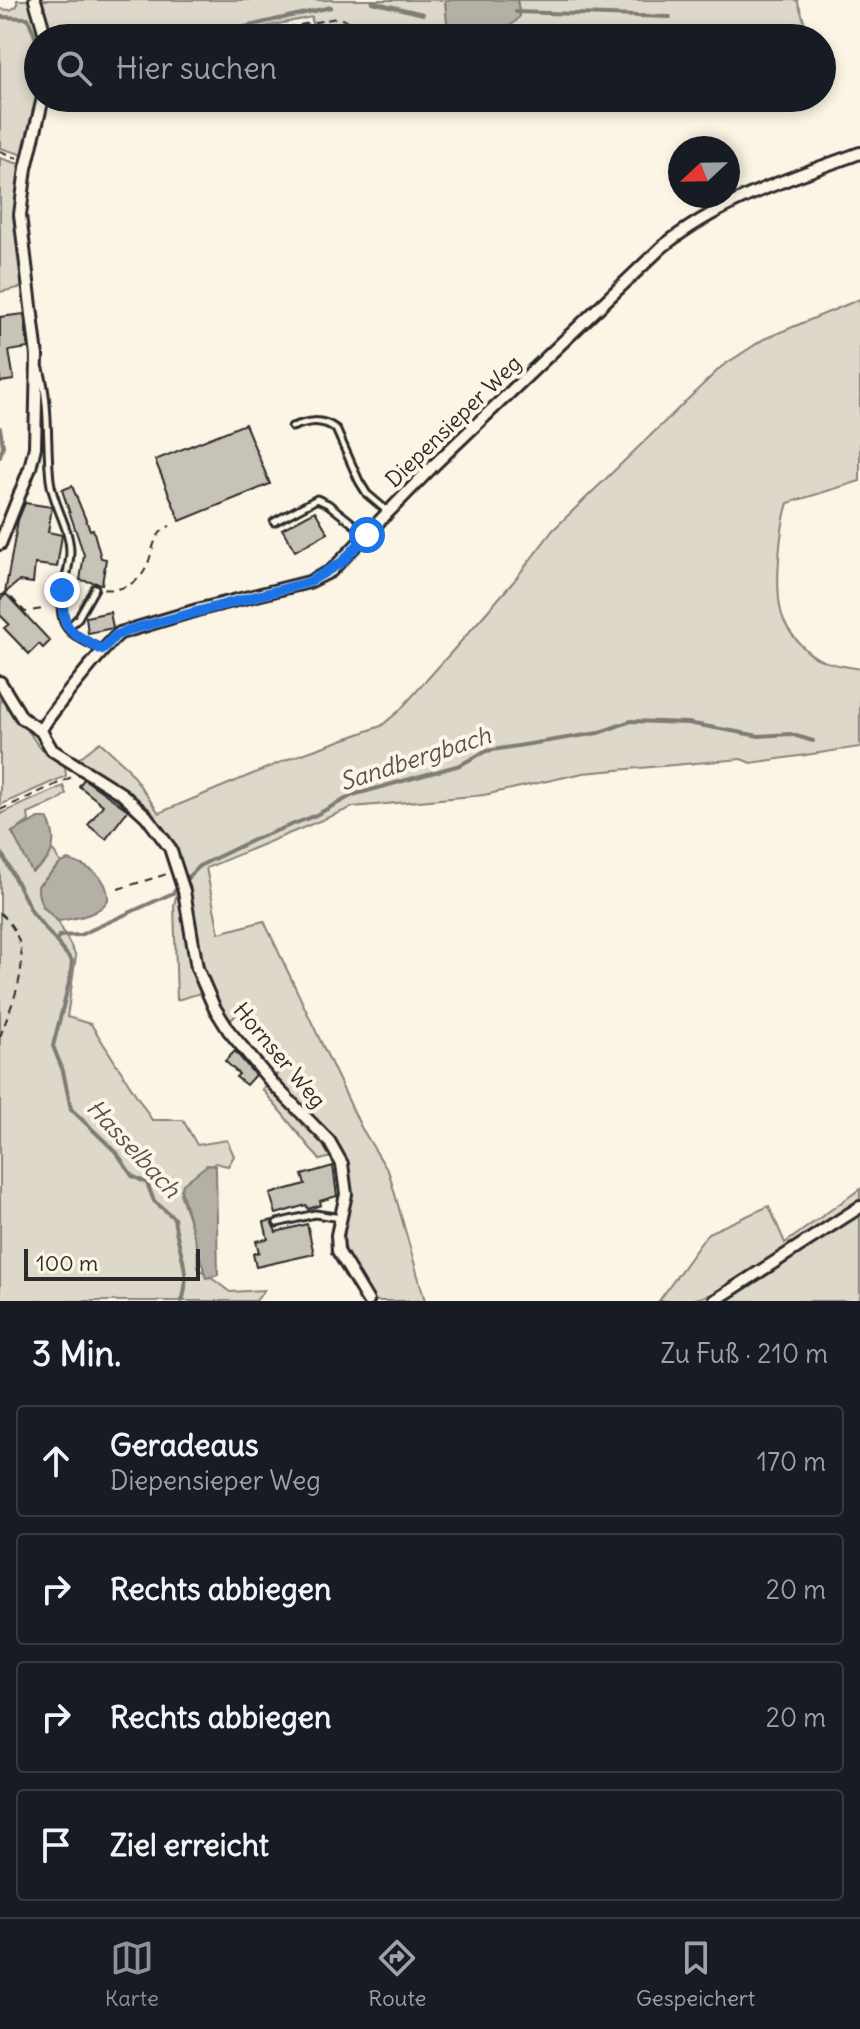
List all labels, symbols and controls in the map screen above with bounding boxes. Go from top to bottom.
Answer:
search box [24,24,836,112]
icon: search [52,46,96,90]
text: Hier suchen [116,49,277,87]
north arrow [668,136,740,208]
street label: Diepensieper Weg [379,349,527,493]
route start [349,517,385,553]
route end [44,572,80,608]
water label: Sandbergbach [336,719,495,797]
street label: Hornser Weg [228,996,332,1114]
water label: Hasselbach [81,1092,188,1204]
scale bar [24,1245,200,1281]
text: 100 m [36,1249,98,1277]
text: 3 Min. [32,1332,121,1375]
text: Zu Fuß · 210 m [661,1337,828,1370]
text: Geradeaus [110,1426,259,1464]
icon: ahead [34,1439,78,1483]
text: 170 m [757,1445,826,1478]
text: Diepensieper Weg [110,1464,321,1497]
icon: right [34,1567,78,1611]
text: Rechts abbiegen [110,1570,331,1608]
text: 20 m [766,1573,826,1606]
icon: right [34,1695,78,1739]
text: Rechts abbiegen [110,1698,331,1736]
text: 20 m [766,1701,826,1734]
icon: arrive [34,1823,78,1867]
text: Ziel erreicht [110,1826,269,1864]
tab: Karte [105,1936,159,2012]
tab: Route [368,1936,426,2012]
tab: Gespeichert [636,1936,755,2012]

